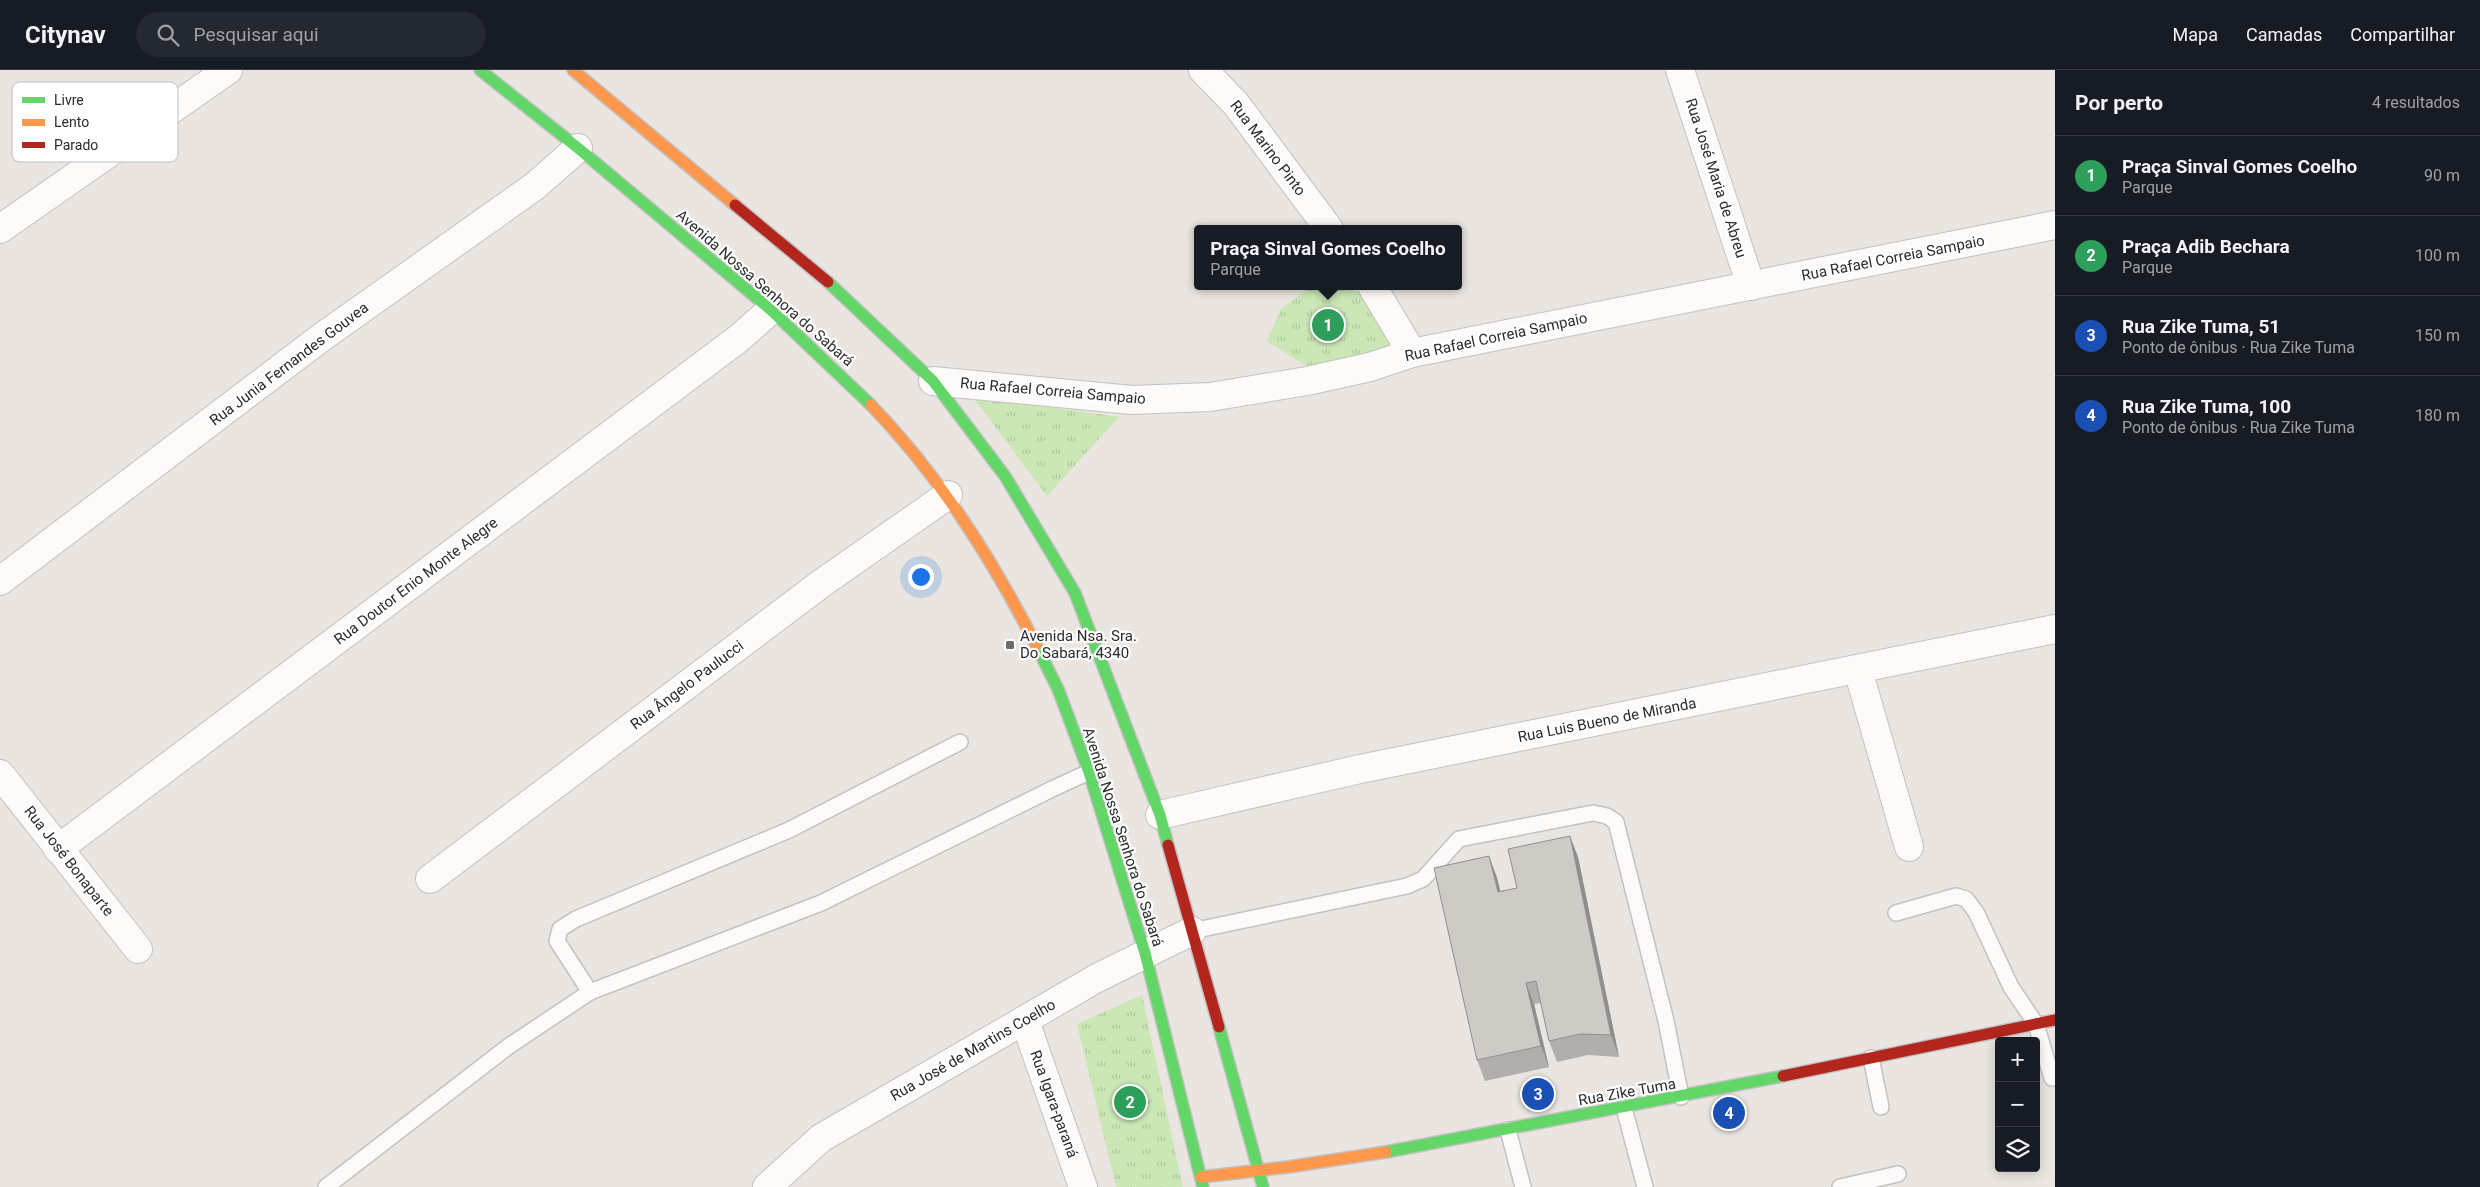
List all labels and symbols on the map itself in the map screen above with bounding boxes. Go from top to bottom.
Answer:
legend [12,82,178,162]
text: Livre [54,92,84,108]
street label: Rua José Maria de Abreu [1682,96,1750,260]
street label: Rua Marino Pinto [1226,97,1310,199]
text: Lento [54,114,89,130]
text: Parado [54,137,98,153]
street label: Avenida Nossa Senhora do Sabará [673,206,857,370]
street label: Rua Rafael Correia Sampaio [1800,231,1986,285]
street label: Rua Junia Fernandes Gouvea [206,298,372,430]
pin: 1 [1312,306,1344,344]
street label: Rua Rafael Correia Sampaio [1403,309,1589,365]
street label: Rua Rafael Correia Sampaio [959,374,1147,408]
street label: Rua Doutor Enio Monte Alegre [331,514,501,648]
your location [908,564,934,590]
place label: Avenida Nsa. Sra. Do Sabará, 4340 [1020,627,1137,662]
street label: Rua Ângelo Paulucci [627,637,747,733]
marker: Avenida Nsa. Sra. Do Sabará, 4340 [1004,639,1016,651]
street label: Rua Luis Bueno de Miranda [1516,694,1698,746]
street label: Avenida Nossa Senhora do Sabará [1079,725,1167,949]
street label: Rua José Bonaparte [20,802,118,920]
street label: Rua José de Martins Coelho [887,995,1059,1105]
street label: Rua Igara-paraná [1026,1048,1082,1160]
pin: 3 [1522,1075,1554,1113]
street label: Rua Zike Tuma [1577,1075,1677,1109]
pin: 2 [1114,1083,1146,1121]
pin: 4 [1713,1094,1745,1132]

